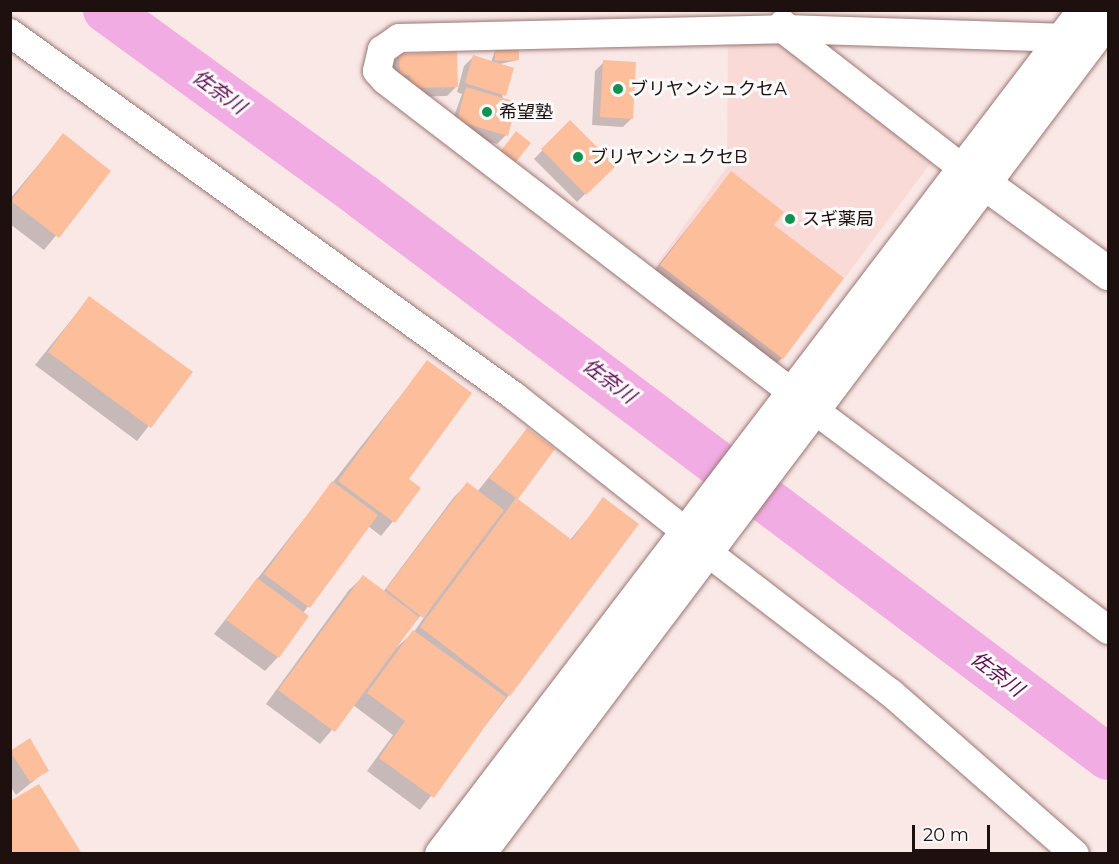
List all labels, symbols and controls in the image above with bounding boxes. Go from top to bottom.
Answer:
water label: 佐奈川 [188,65,250,119]
place label: ブリヤンシュクセA [630,78,787,100]
marker: ブリヤンシュクセA [611,82,625,96]
place label: 希望塾 [499,101,553,123]
marker: 希望塾 [480,105,494,119]
place label: ブリヤンシュクセB [590,146,748,168]
marker: ブリヤンシュクセB [571,150,585,164]
place label: スギ薬局 [802,208,874,230]
marker: スギ薬局 [783,212,797,226]
water label: 佐奈川 [578,353,640,409]
water label: 佐奈川 [966,646,1028,702]
scale bar [915,813,993,851]
text: 20 m [923,824,969,846]

